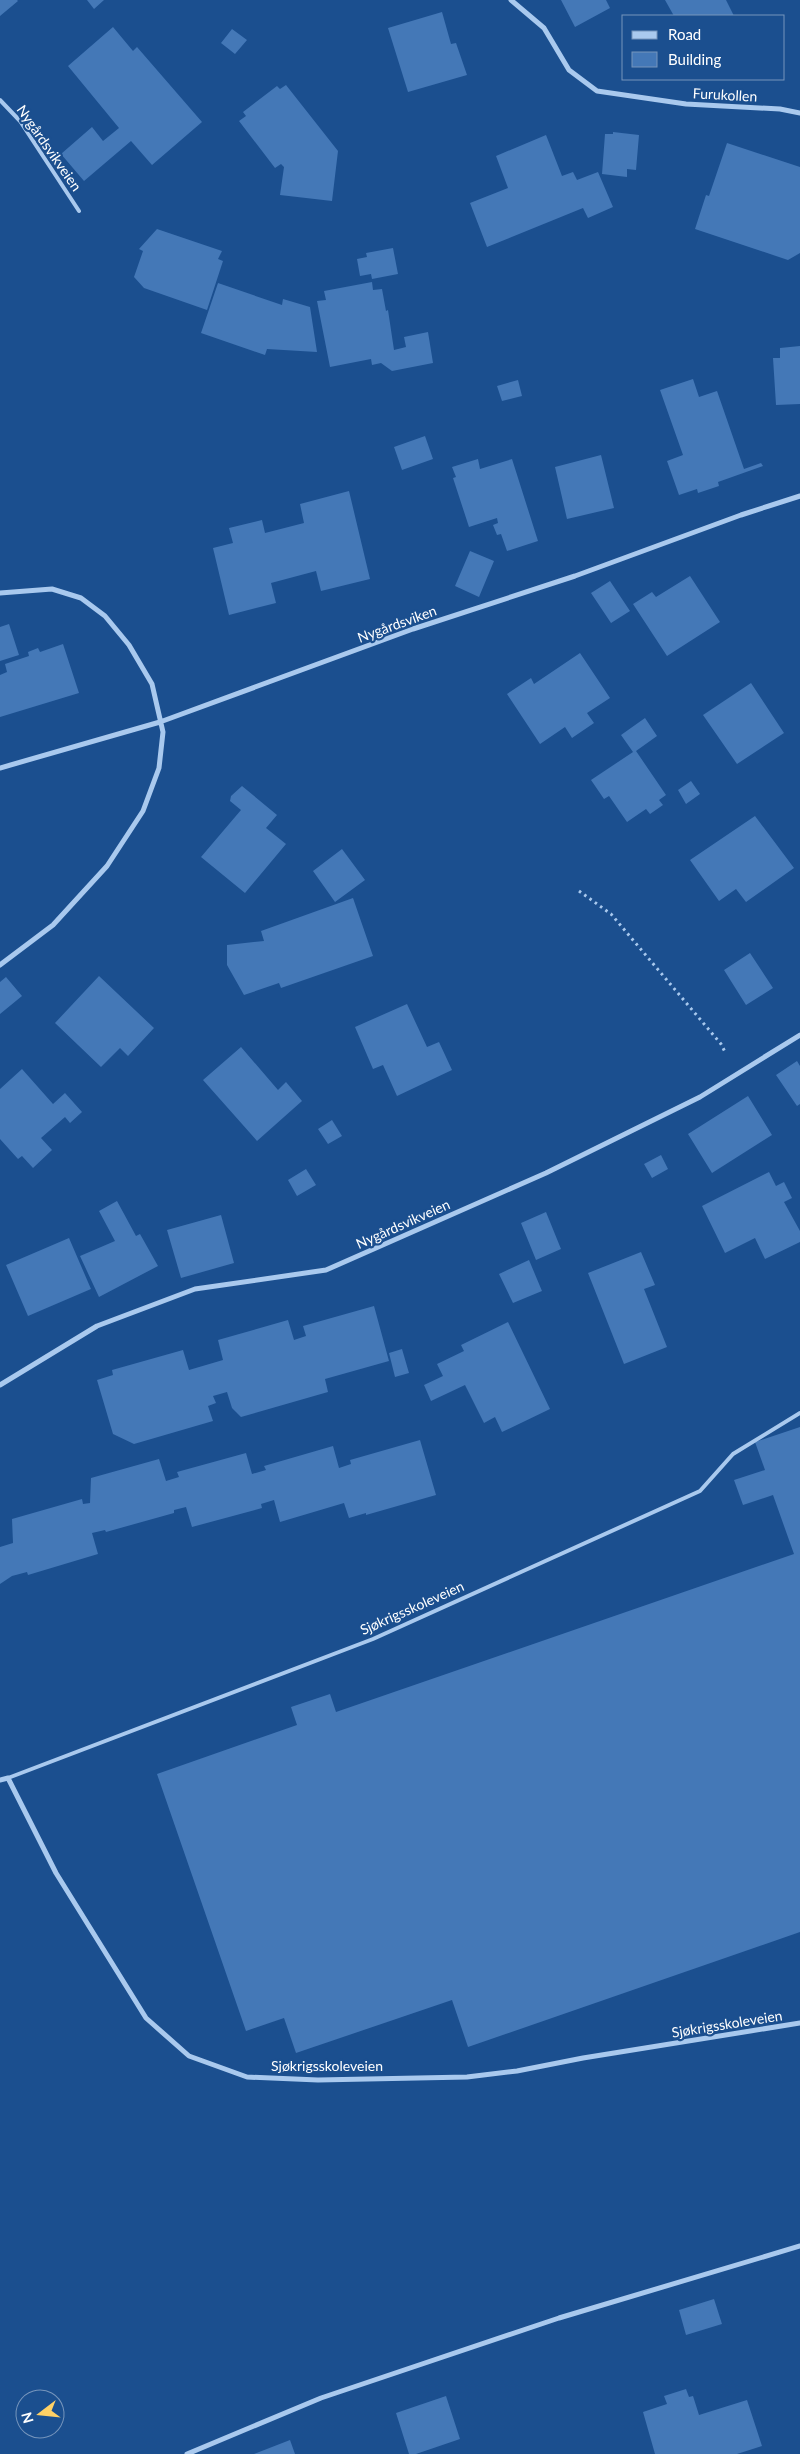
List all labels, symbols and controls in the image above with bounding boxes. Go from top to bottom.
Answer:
legend [622,15,785,80]
text: Road [668,25,701,43]
text: Building [668,50,721,68]
street label: Furukollen [692,84,758,105]
street label: Nygårdsvikveien [13,101,85,194]
street label: Nygårdsviken [355,601,439,646]
street label: Nygårdsvikveien [353,1195,452,1252]
street label: Sjøkrigsskoleveien [357,1577,466,1638]
street label: Sjøkrigsskoleveien [670,2006,784,2041]
street label: Sjøkrigsskoleveien [271,2057,383,2074]
north arrow [15,2389,65,2439]
text: N [17,2410,37,2425]

